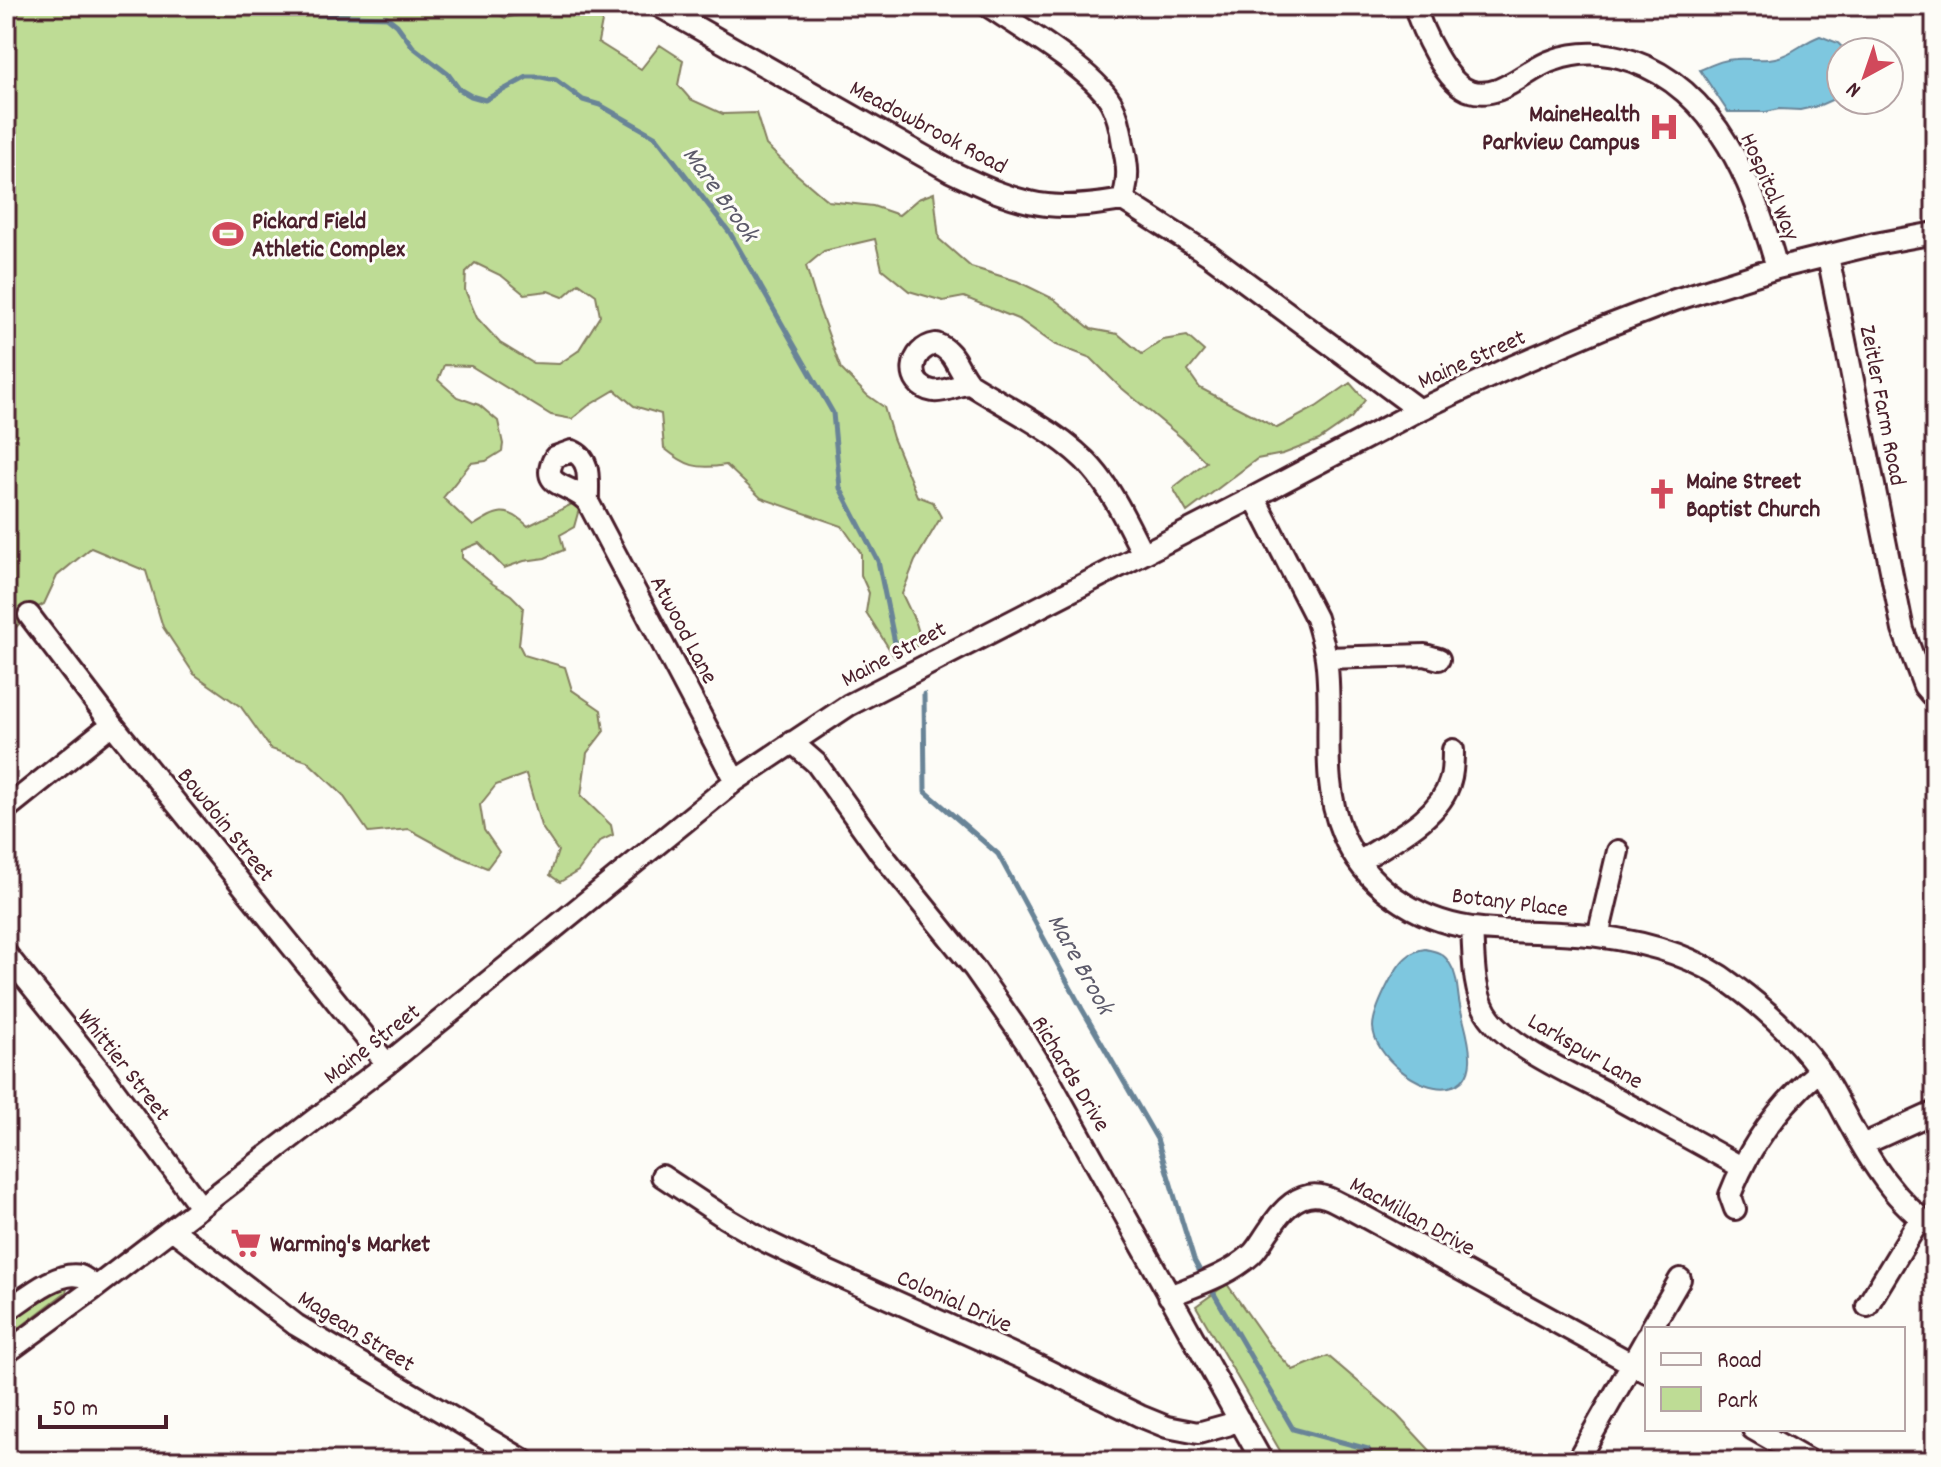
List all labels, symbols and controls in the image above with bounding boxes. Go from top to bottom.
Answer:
north arrow [1825,36,1905,116]
street label: Meadowbrook Road [843,73,1012,185]
text: N [1840,73,1869,104]
place label: MaineHealth Parkview Campus [1482,99,1640,161]
hospital icon: MaineHealth Parkview Campus [1647,110,1681,144]
street label: Hospital Way [1729,128,1808,248]
water label: Mare Brook [672,140,768,252]
place label: Pickard Field Athletic Complex [252,206,405,268]
sports icon: Pickard Field Athletic Complex [211,217,245,251]
street label: Maine Street [1413,322,1532,400]
street label: Zeitler Farm Road [1849,322,1913,489]
place label: Maine Street Baptist Church [1686,466,1820,528]
church icon: Maine Street Baptist Church [1645,477,1679,511]
street label: Atwood Lane [640,570,725,691]
street label: Maine Street [836,614,953,698]
street label: Bowdoin Street [168,761,282,891]
street label: Botany Place [1450,880,1570,928]
water label: Mare Brook [1036,908,1123,1024]
street label: Maine Street [317,996,429,1094]
street label: Whittier Street [68,1002,178,1129]
street label: Larkspur Lane [1520,1006,1649,1099]
street label: Richards Drive [1021,1010,1117,1139]
street label: MacMillan Drive [1343,1169,1481,1266]
supermarket icon: Warming's Market [229,1226,263,1260]
place label: Warming's Market [270,1229,430,1263]
street label: Colonial Drive [891,1262,1017,1343]
street label: Magean Street [290,1283,421,1382]
legend [1645,1327,1905,1431]
text: Road [1717,1345,1762,1379]
scale bar [40,1379,166,1429]
text: Park [1717,1385,1758,1419]
text: 50 m [52,1393,98,1427]

